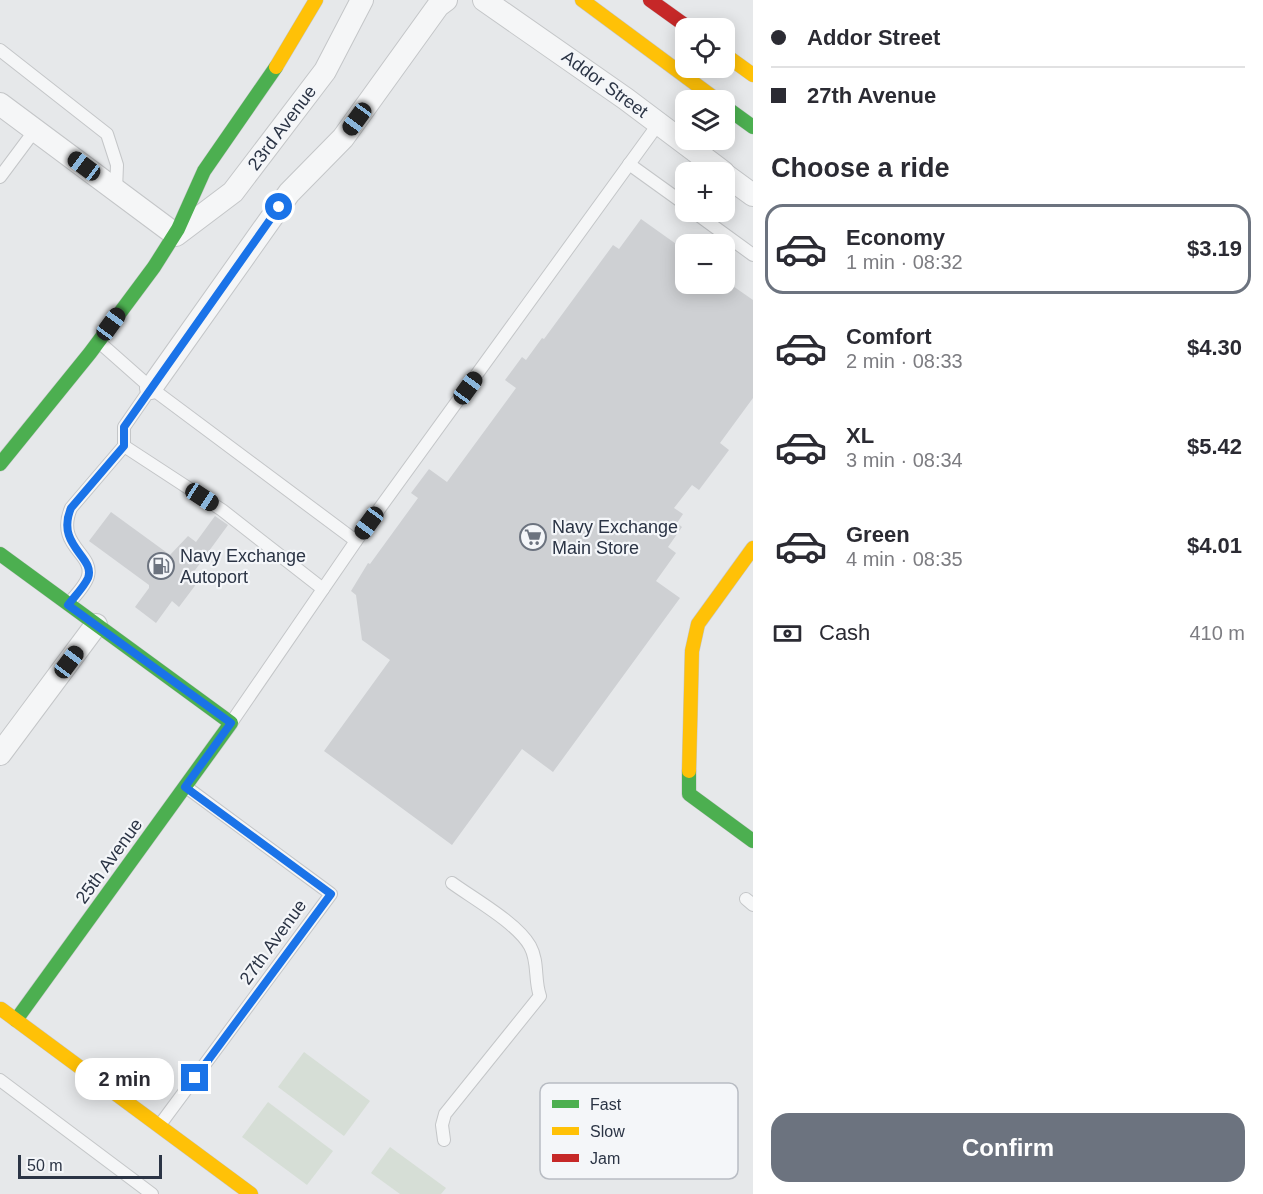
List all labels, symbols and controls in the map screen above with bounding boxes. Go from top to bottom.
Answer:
map controls [675,18,735,294]
button: locate [675,18,735,78]
text: Addor Street [807,25,940,50]
street label: Addor Street [558,46,652,122]
street label: 23rd Avenue [244,82,320,174]
text: 27th Avenue [807,83,936,108]
button: layers [675,90,735,150]
car [339,99,375,139]
car [64,148,104,184]
text: Choose a ride [771,153,950,183]
button: + [675,162,735,222]
route start [265,193,292,220]
icon: car [774,222,828,276]
text: Economy [846,225,945,250]
button: − [675,234,735,294]
text: $3.19 [1187,236,1242,261]
text: 1 min · 08:32 [846,251,963,273]
car [93,304,129,344]
icon: car [774,321,828,375]
text: Comfort [846,324,932,349]
text: $4.30 [1187,335,1242,360]
text: 2 min · 08:33 [846,350,963,372]
car [450,368,486,408]
icon: car [774,420,828,474]
text: XL [846,423,874,448]
text: $5.42 [1187,434,1242,459]
text: 3 min · 08:34 [846,449,963,471]
car [182,480,222,514]
car [351,503,387,543]
place label: Navy Exchange Main Store [552,517,678,558]
icon: car [774,519,828,573]
supermarket icon: Navy Exchange Main Store [518,522,548,552]
text: Green [846,522,910,547]
text: $4.01 [1187,533,1242,558]
place label: Navy Exchange Autoport [180,546,306,587]
text: 4 min · 08:35 [846,548,963,570]
fuel station icon: Navy Exchange Autoport [146,551,176,581]
icon: cash [771,617,804,650]
text: Cash [819,620,870,645]
text: 410 m [1189,622,1245,644]
car [51,642,87,682]
street label: 25th Avenue [72,815,146,907]
street label: 27th Avenue [236,896,310,988]
callout: 2 min [75,1057,174,1099]
route end [181,1064,208,1091]
text: 2 min [98,1068,151,1090]
legend [540,1083,738,1179]
text: Fast [590,1096,622,1113]
button: Confirm [771,1113,1245,1182]
text: Slow [590,1123,625,1140]
text: Jam [590,1150,620,1167]
scale bar [18,1152,162,1180]
text: 50 m [27,1157,63,1174]

